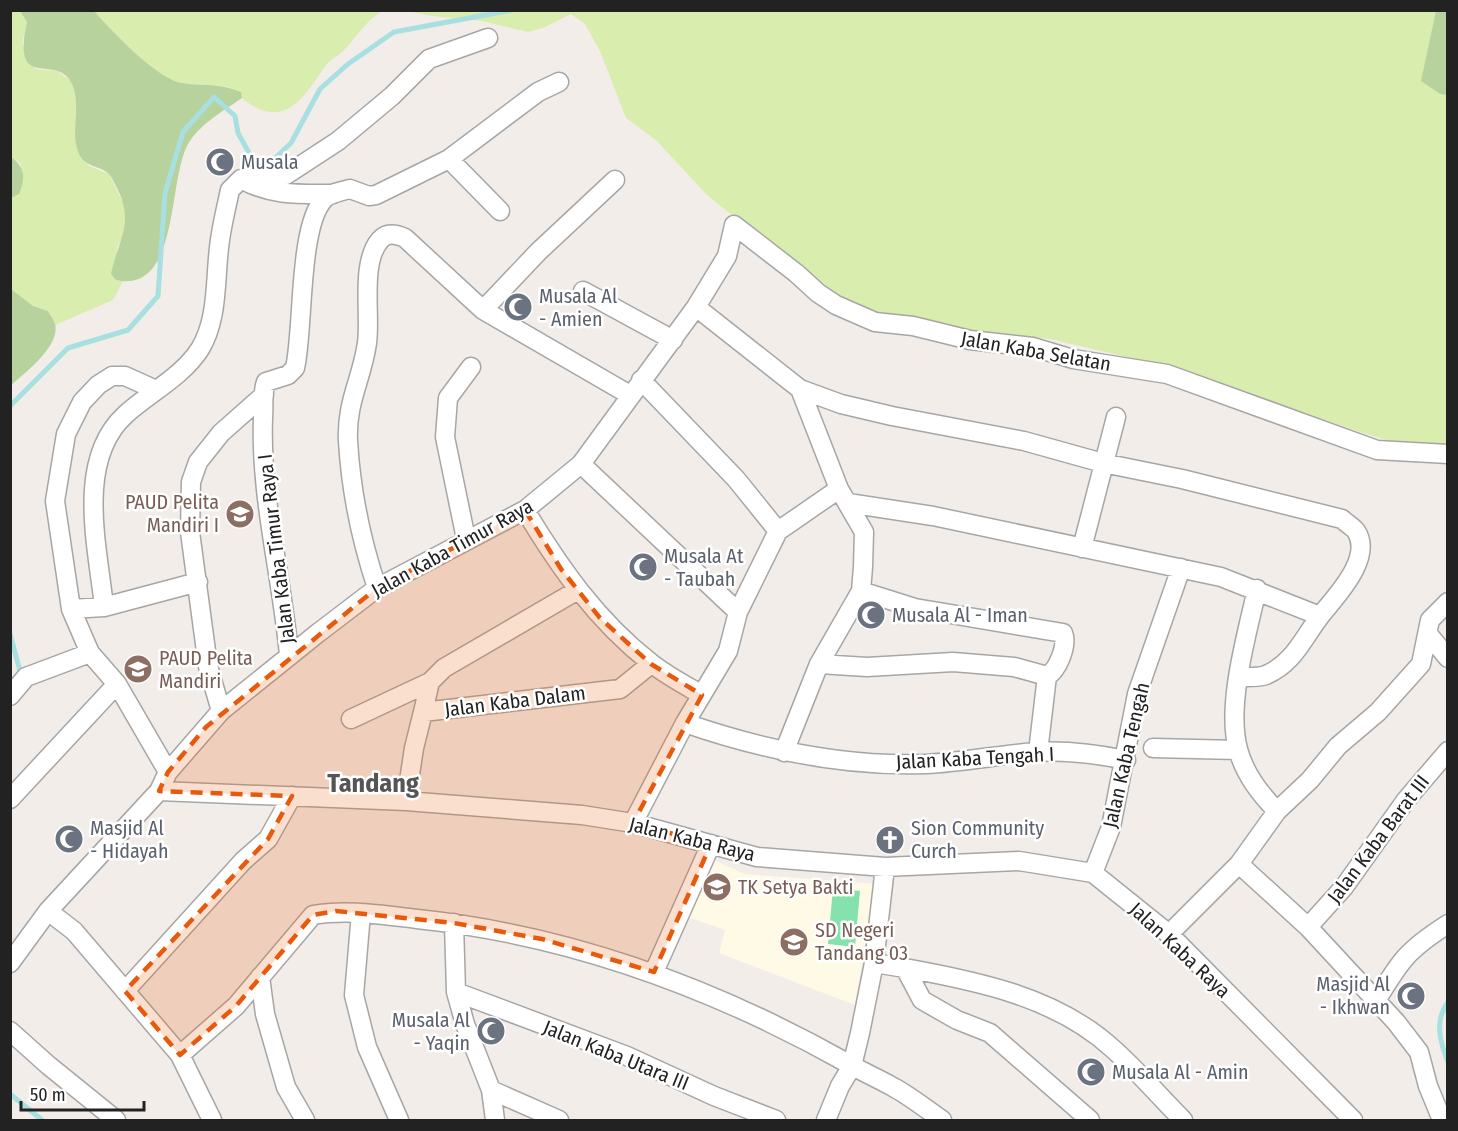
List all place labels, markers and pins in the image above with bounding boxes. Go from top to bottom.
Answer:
mosque icon: Musala [204,146,236,178]
place label: Musala [241,150,299,174]
place label: Musala Al - Amien [539,284,617,331]
mosque icon: Musala Al - Amien [502,291,534,323]
place label: PAUD Pelita Mandiri I [125,490,219,537]
school or university icon: PAUD Pelita Mandiri I [224,498,256,530]
place label: Musala At - Taubah [664,544,744,591]
mosque icon: Musala At - Taubah [627,551,659,583]
mosque icon: Musala Al - Iman [855,599,887,631]
place label: Musala Al - Iman [892,603,1028,627]
place label: PAUD Pelita Mandiri [159,646,253,693]
school or university icon: PAUD Pelita Mandiri [122,653,154,685]
place label: Masjid Al - Hidayah [90,816,168,863]
place label: Sion Community Curch [911,816,1044,863]
mosque icon: Masjid Al - Hidayah [53,823,85,855]
church icon: Sion Community Curch [874,824,906,856]
school or university icon: TK Setya Bakti [701,871,733,903]
place label: TK Setya Bakti [738,875,854,899]
place label: SD Negeri Tandang 03 [815,918,908,965]
school or university icon: SD Negeri Tandang 03 [778,926,810,958]
place label: Masjid Al - Ikhwan [1316,972,1390,1019]
mosque icon: Masjid Al - Ikhwan [1395,980,1427,1012]
place label: Musala Al - Yaqin [392,1008,470,1055]
mosque icon: Musala Al - Yaqin [475,1015,507,1047]
mosque icon: Musala Al - Amin [1075,1056,1107,1088]
place label: Musala Al - Amin [1112,1060,1248,1084]

